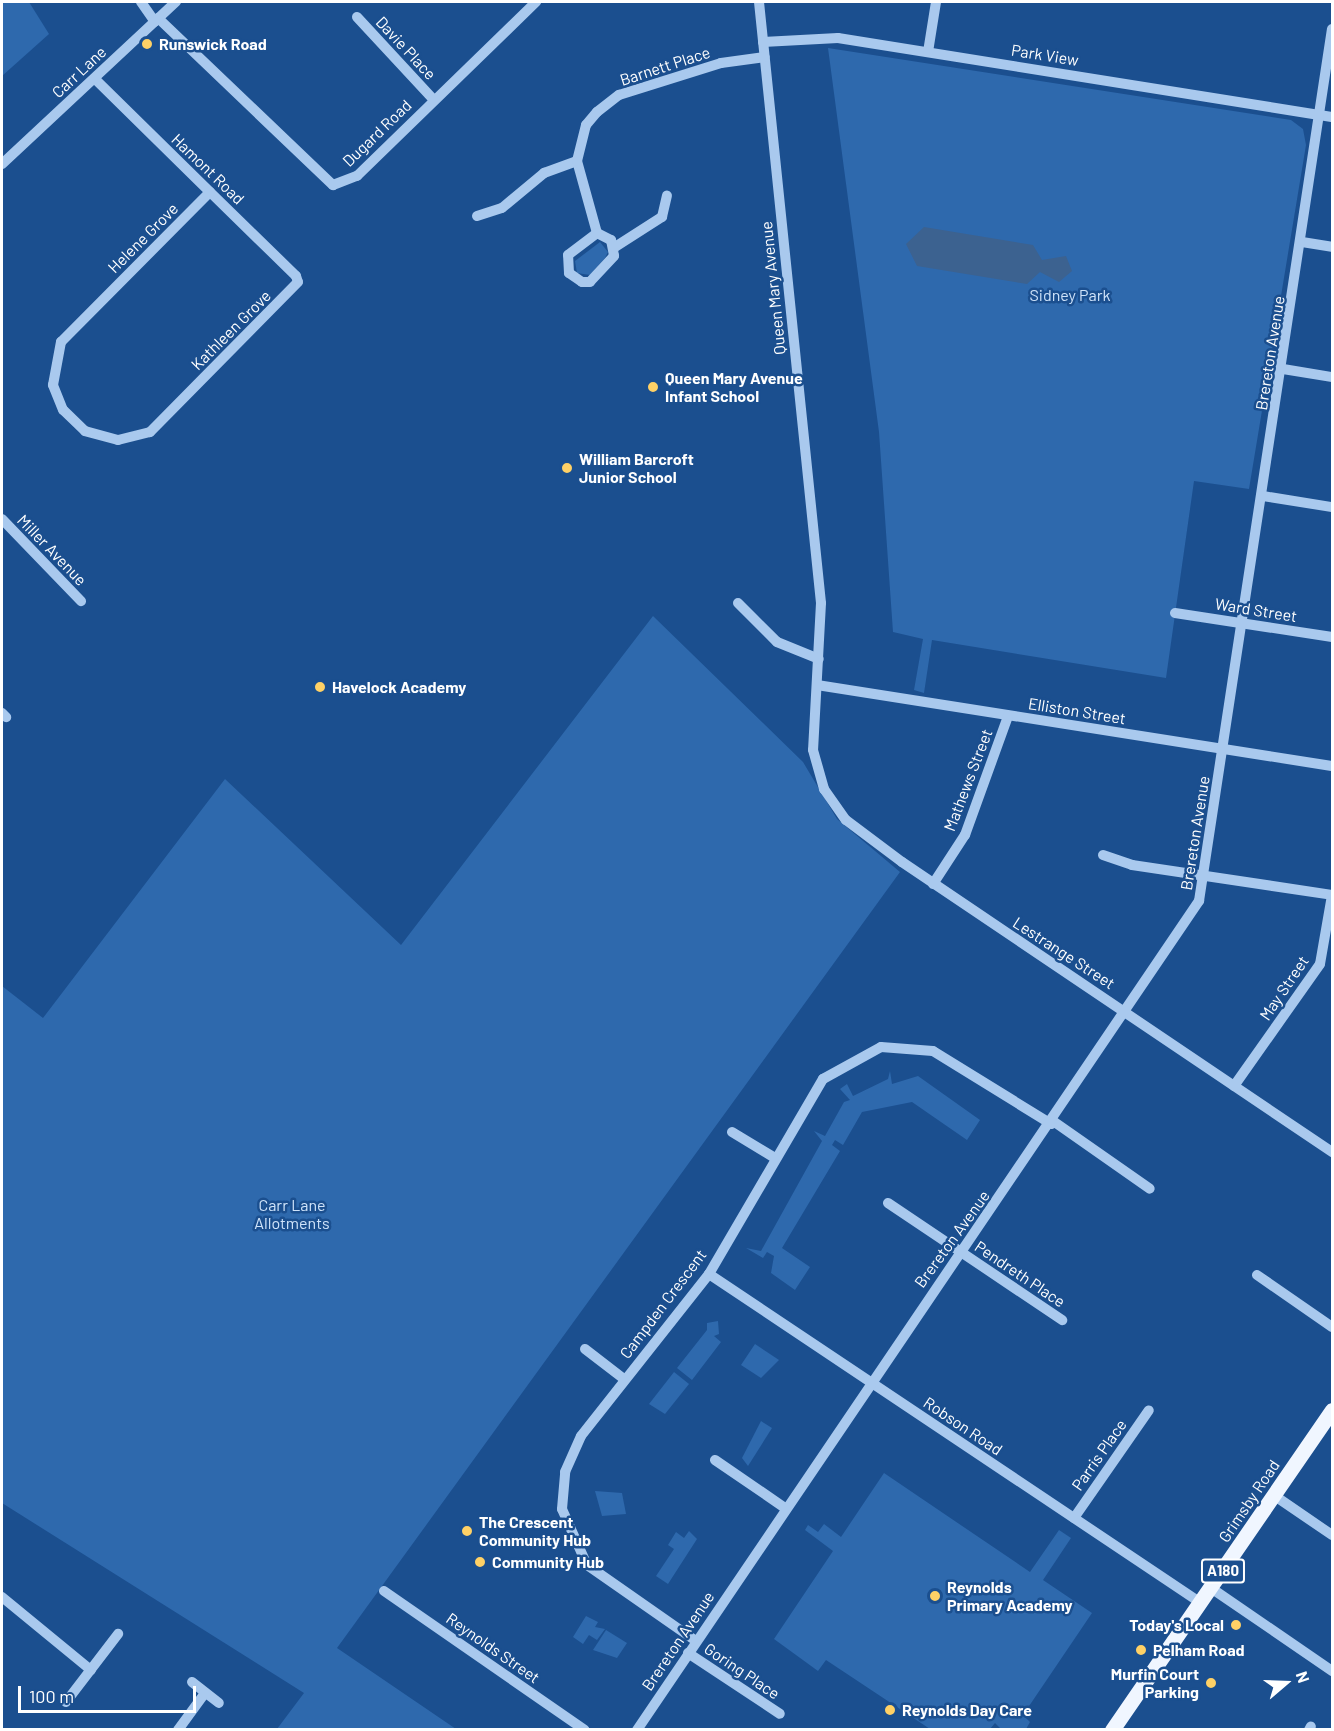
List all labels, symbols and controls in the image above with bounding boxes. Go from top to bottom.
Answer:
street label: Davie Place [372,12,440,84]
place label: Runswick Road [159,34,267,54]
marker: Runswick Road [140,37,154,51]
street label: Park View [1010,40,1080,70]
street label: Carr Lane [48,42,110,102]
street label: Barnett Place [617,42,713,90]
street label: Dugard Road [339,96,415,170]
street label: Hamont Road [168,130,248,208]
street label: Helene Grove [104,199,182,277]
street label: Queen Mary Avenue [756,220,790,356]
park label: Sidney Park [1029,285,1111,305]
street label: Kathleen Grove [187,286,275,374]
street label: Brereton Avenue [1251,294,1289,412]
place label: Queen Mary Avenue Infant School [665,368,803,406]
marker: Queen Mary Avenue Infant School [646,380,660,394]
place label: William Barcroft Junior School [579,449,694,487]
marker: William Barcroft Junior School [560,461,574,475]
street label: Miller Avenue [13,511,91,589]
street label: Ward Street [1214,594,1298,626]
place label: Havelock Academy [332,677,466,697]
marker: Havelock Academy [313,680,327,694]
street label: Elliston Street [1027,694,1127,728]
street label: Mathews Street [940,726,996,834]
street label: Brereton Avenue [1176,774,1214,892]
street label: Lestrange Street [1009,913,1119,993]
street label: May Street [1255,952,1313,1024]
street label: Brereton Avenue [910,1187,994,1291]
park label: Carr Lane Allotments [254,1195,330,1233]
street label: Pendreth Place [971,1237,1069,1311]
street label: Campden Crescent [616,1246,710,1362]
street label: Robson Road [920,1393,1006,1459]
street label: Parris Place [1068,1416,1130,1494]
street label: Grimsby Road [1214,1456,1284,1546]
place label: The Crescent Community Hub [479,1512,591,1550]
marker: The Crescent Community Hub [460,1524,474,1538]
place label: Community Hub [492,1552,604,1572]
marker: Community Hub [473,1555,487,1569]
road number: A180 [1200,1559,1246,1583]
place label: Reynolds Primary Academy [947,1577,1073,1615]
street label: Brereton Avenue [638,1588,718,1694]
marker: Reynolds Primary Academy [928,1589,942,1603]
street label: Reynolds Street [443,1609,543,1687]
place label: Today's Local [1129,1615,1224,1635]
marker: Today's Local [1229,1618,1243,1632]
street label: Goring Place [701,1639,783,1703]
place label: Pelham Road [1153,1640,1245,1660]
marker: Pelham Road [1134,1643,1148,1657]
north arrow [1256,1653,1316,1713]
place label: Murfin Court Parking [1111,1664,1199,1702]
text: N [1293,1669,1314,1685]
scale bar [21,1674,200,1712]
marker: Murfin Court Parking [1204,1676,1218,1690]
text: 100 m [29,1685,74,1707]
place label: Reynolds Day Care [902,1700,1032,1720]
marker: Reynolds Day Care [883,1703,897,1717]

